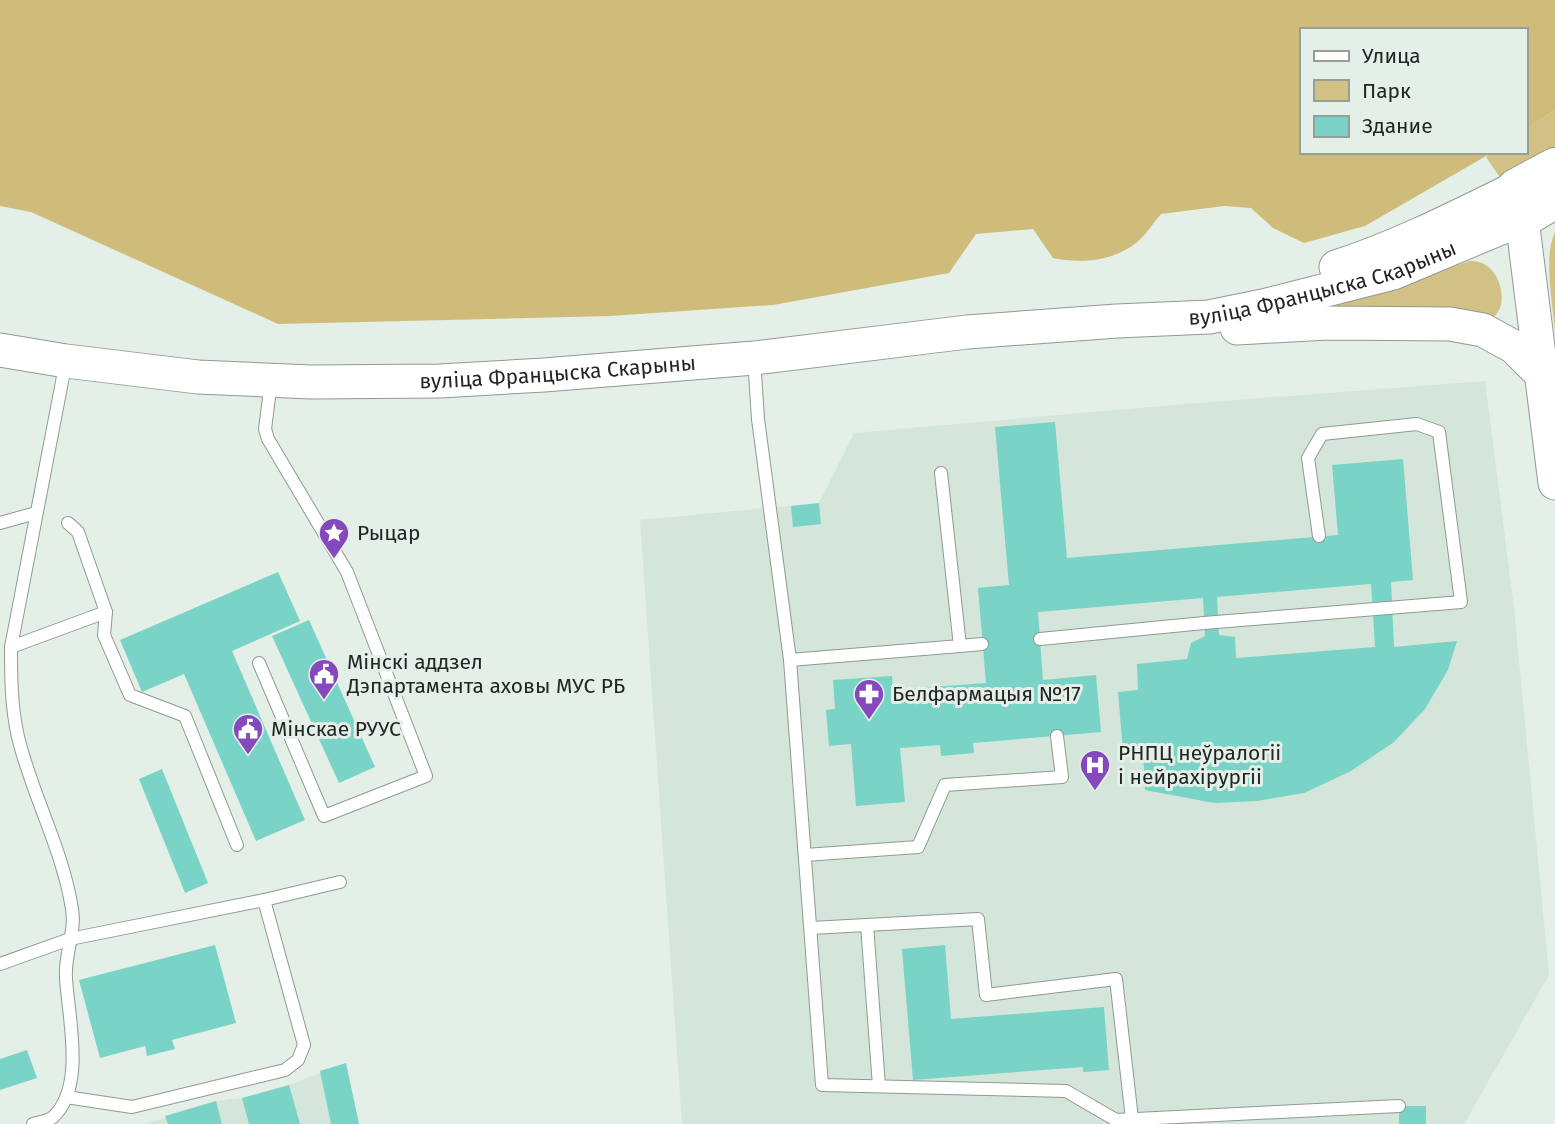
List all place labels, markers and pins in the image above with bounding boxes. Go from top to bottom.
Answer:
place icon: Рыцар [317,516,351,560]
place label: Рыцар [357,520,420,546]
place label: Мінскі аддзел Дэпартамента аховы МУС РБ [346,649,625,699]
public building icon: Мінскі аддзел Дэпартамента аховы МУС РБ [307,657,341,701]
pharmacy icon: Белфармацыя №17 [852,677,886,721]
place label: Белфармацыя №17 [892,681,1081,707]
public building icon: Мінскае РУУС [231,712,265,756]
place label: Мінскае РУУС [271,716,401,742]
place label: РНПЦ неўралогіі і нейрахірургіі [1118,740,1281,790]
hospital icon: РНПЦ неўралогіі і нейрахірургіі [1078,748,1112,792]

